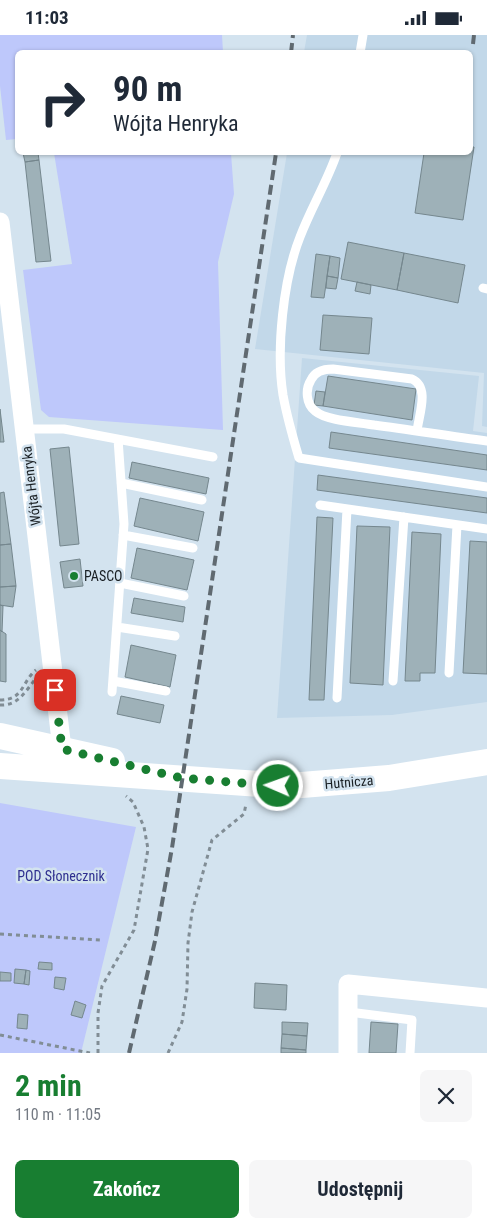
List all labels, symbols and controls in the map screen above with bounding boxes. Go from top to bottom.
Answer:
text: 11:03 [25,6,69,29]
text: 90 m [113,69,182,110]
icon: right [30,70,95,135]
text: Wójta Henryka [113,111,239,136]
street label: Wójta Henryka [18,445,44,527]
place label: PASCO [84,568,123,584]
marker: PASCO [68,570,80,582]
pin [34,669,76,711]
icon: arrive [41,676,69,704]
position arrow [251,759,303,811]
street label: Hutnicza [324,772,374,792]
park label: POD Słonecznik [17,868,105,884]
text: 2 min [15,1068,82,1103]
button: close [420,1070,472,1122]
text: 110 m · 11:05 [15,1105,101,1124]
button: Zakończ [15,1160,239,1218]
button: Udostępnij [249,1160,472,1218]

